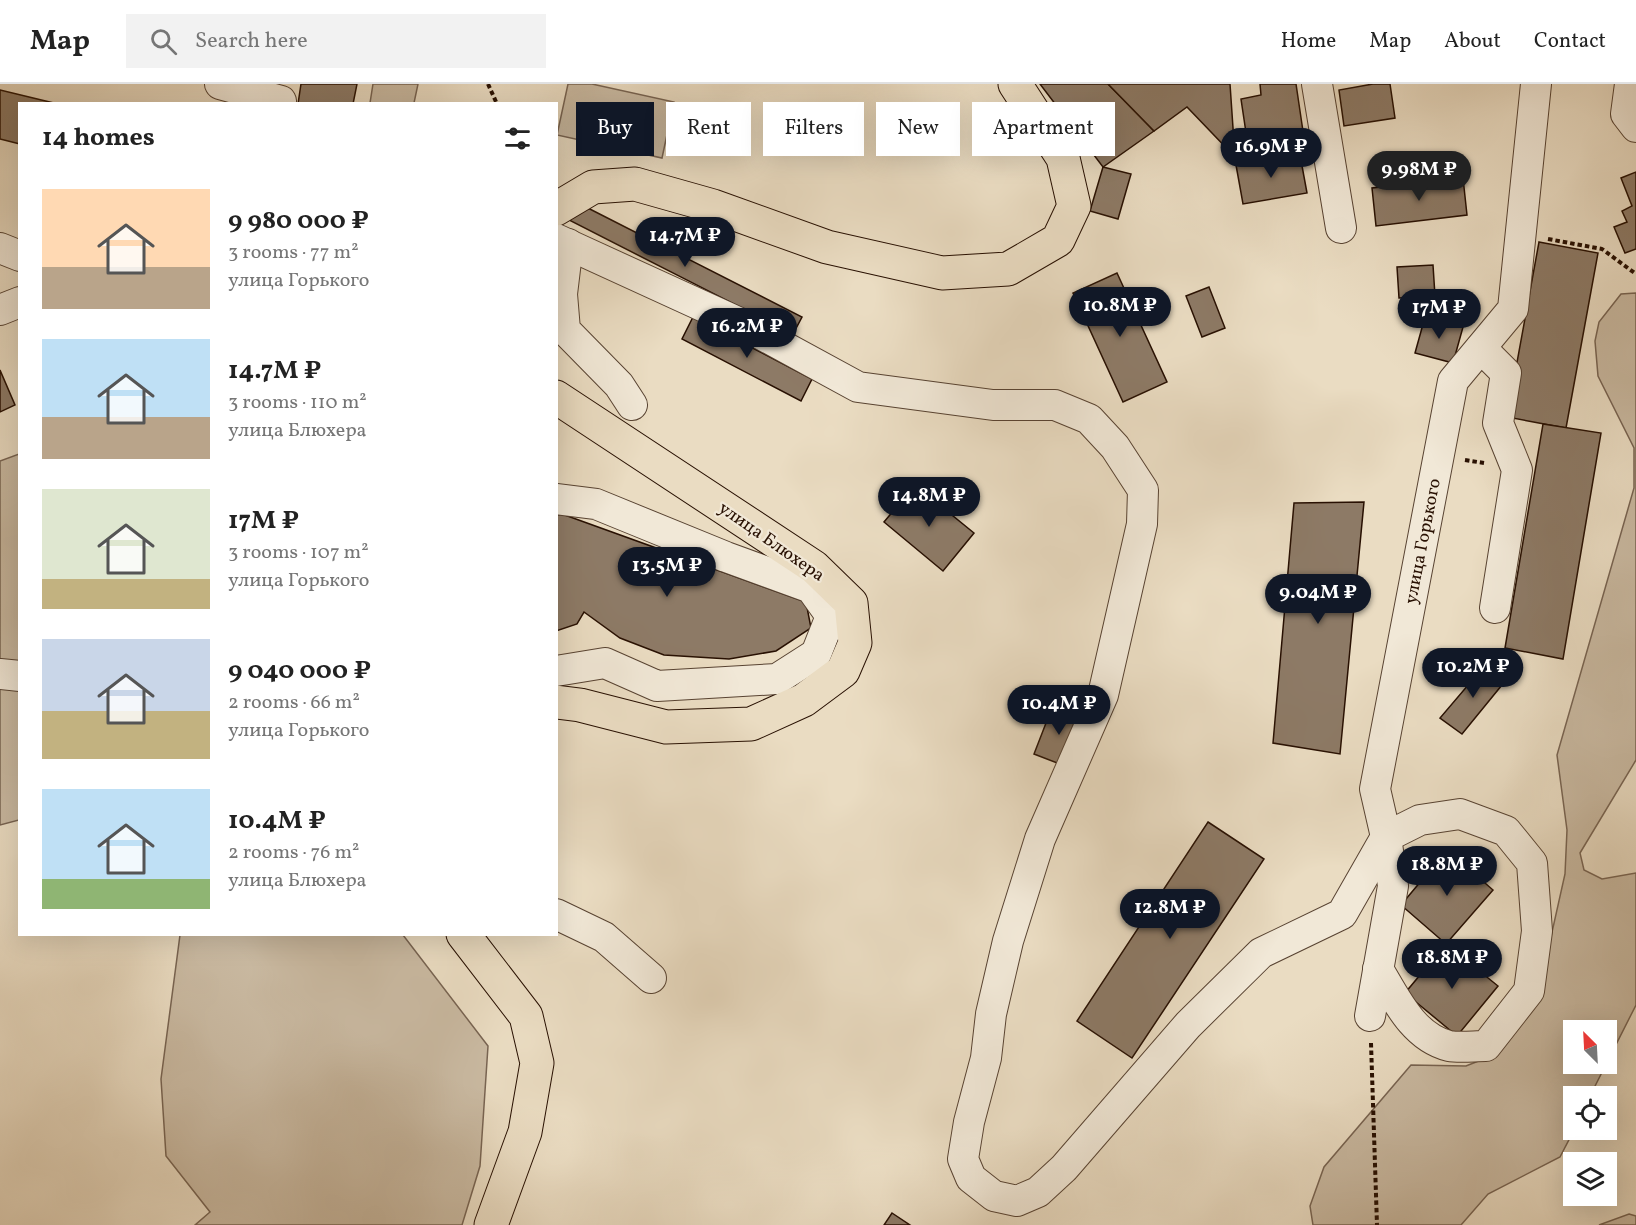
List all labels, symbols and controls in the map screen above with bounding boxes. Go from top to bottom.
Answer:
search box [126,14,546,68]
text: Map [30,22,90,61]
icon: search [147,25,180,58]
text: Search here [195,26,308,57]
text: Home [1281,27,1336,56]
text: Map [1369,27,1411,56]
text: About [1444,27,1501,56]
text: Contact [1534,27,1606,56]
chip: Buy [576,102,654,156]
chip: Rent [666,102,751,156]
chip: Filters [763,102,864,156]
chip: New [876,102,960,156]
chip: Apartment [972,102,1115,156]
text: 14 homes [42,120,155,156]
icon: filters [501,122,534,155]
pin: 16.9M ₽ [1216,128,1326,179]
text: 16.9M ₽ [1235,133,1307,161]
pin: 9.98M ₽ [1364,151,1474,202]
text: 9.98M ₽ [1381,156,1457,184]
text: 9 980 000 ₽ [228,203,369,239]
icon: home [90,213,162,285]
pin: 14.7M ₽ [630,217,740,268]
text: 14.7M ₽ [649,222,721,250]
text: 3 rooms · 77 m² [228,239,359,267]
text: улица Горького [228,267,369,295]
pin: 10.8M ₽ [1065,287,1175,338]
pin: 17M ₽ [1397,289,1481,340]
text: 10.8M ₽ [1083,292,1157,320]
text: 17M ₽ [1412,294,1466,322]
pin: 16.2M ₽ [692,308,802,359]
text: 16.2M ₽ [711,313,783,341]
text: 14.7M ₽ [228,353,321,389]
icon: home [90,363,162,435]
text: 3 rooms · 110 m² [228,389,367,417]
text: улица Блюхера [228,417,367,445]
street label: улица Горького [1399,476,1448,606]
pin: 14.8M ₽ [874,477,984,528]
text: 14.8M ₽ [892,482,966,510]
street label: улица Блюхера [713,496,829,588]
text: 17M ₽ [228,503,299,539]
icon: home [90,513,162,585]
text: 3 rooms · 107 m² [228,539,369,567]
pin: 13.5M ₽ [612,547,722,598]
text: 13.5M ₽ [632,552,702,580]
text: улица Горького [228,567,369,595]
pin: 9.04M ₽ [1263,574,1373,625]
text: 9.04M ₽ [1279,579,1357,607]
pin: 10.2M ₽ [1418,648,1528,699]
text: 9 040 000 ₽ [228,653,371,689]
text: 10.2M ₽ [1436,653,1510,681]
icon: home [90,663,162,735]
pin: 10.4M ₽ [1004,685,1114,736]
text: 2 rooms · 66 m² [228,689,360,717]
text: 10.4M ₽ [1021,690,1097,718]
text: улица Горького [228,717,369,745]
text: 10.4M ₽ [228,803,326,839]
icon: home [90,813,162,885]
text: 2 rooms · 76 m² [228,839,360,867]
pin: 18.8M ₽ [1392,846,1502,897]
text: 18.8M ₽ [1411,851,1483,879]
text: улица Блюхера [228,867,367,895]
pin: 12.8M ₽ [1115,889,1225,940]
text: 12.8M ₽ [1134,894,1206,922]
pin: 18.8M ₽ [1397,939,1507,990]
text: 18.8M ₽ [1416,944,1488,972]
north arrow [1563,1020,1617,1074]
map controls [1563,1020,1617,1206]
button: locate [1563,1086,1617,1140]
button: layers [1563,1152,1617,1206]

